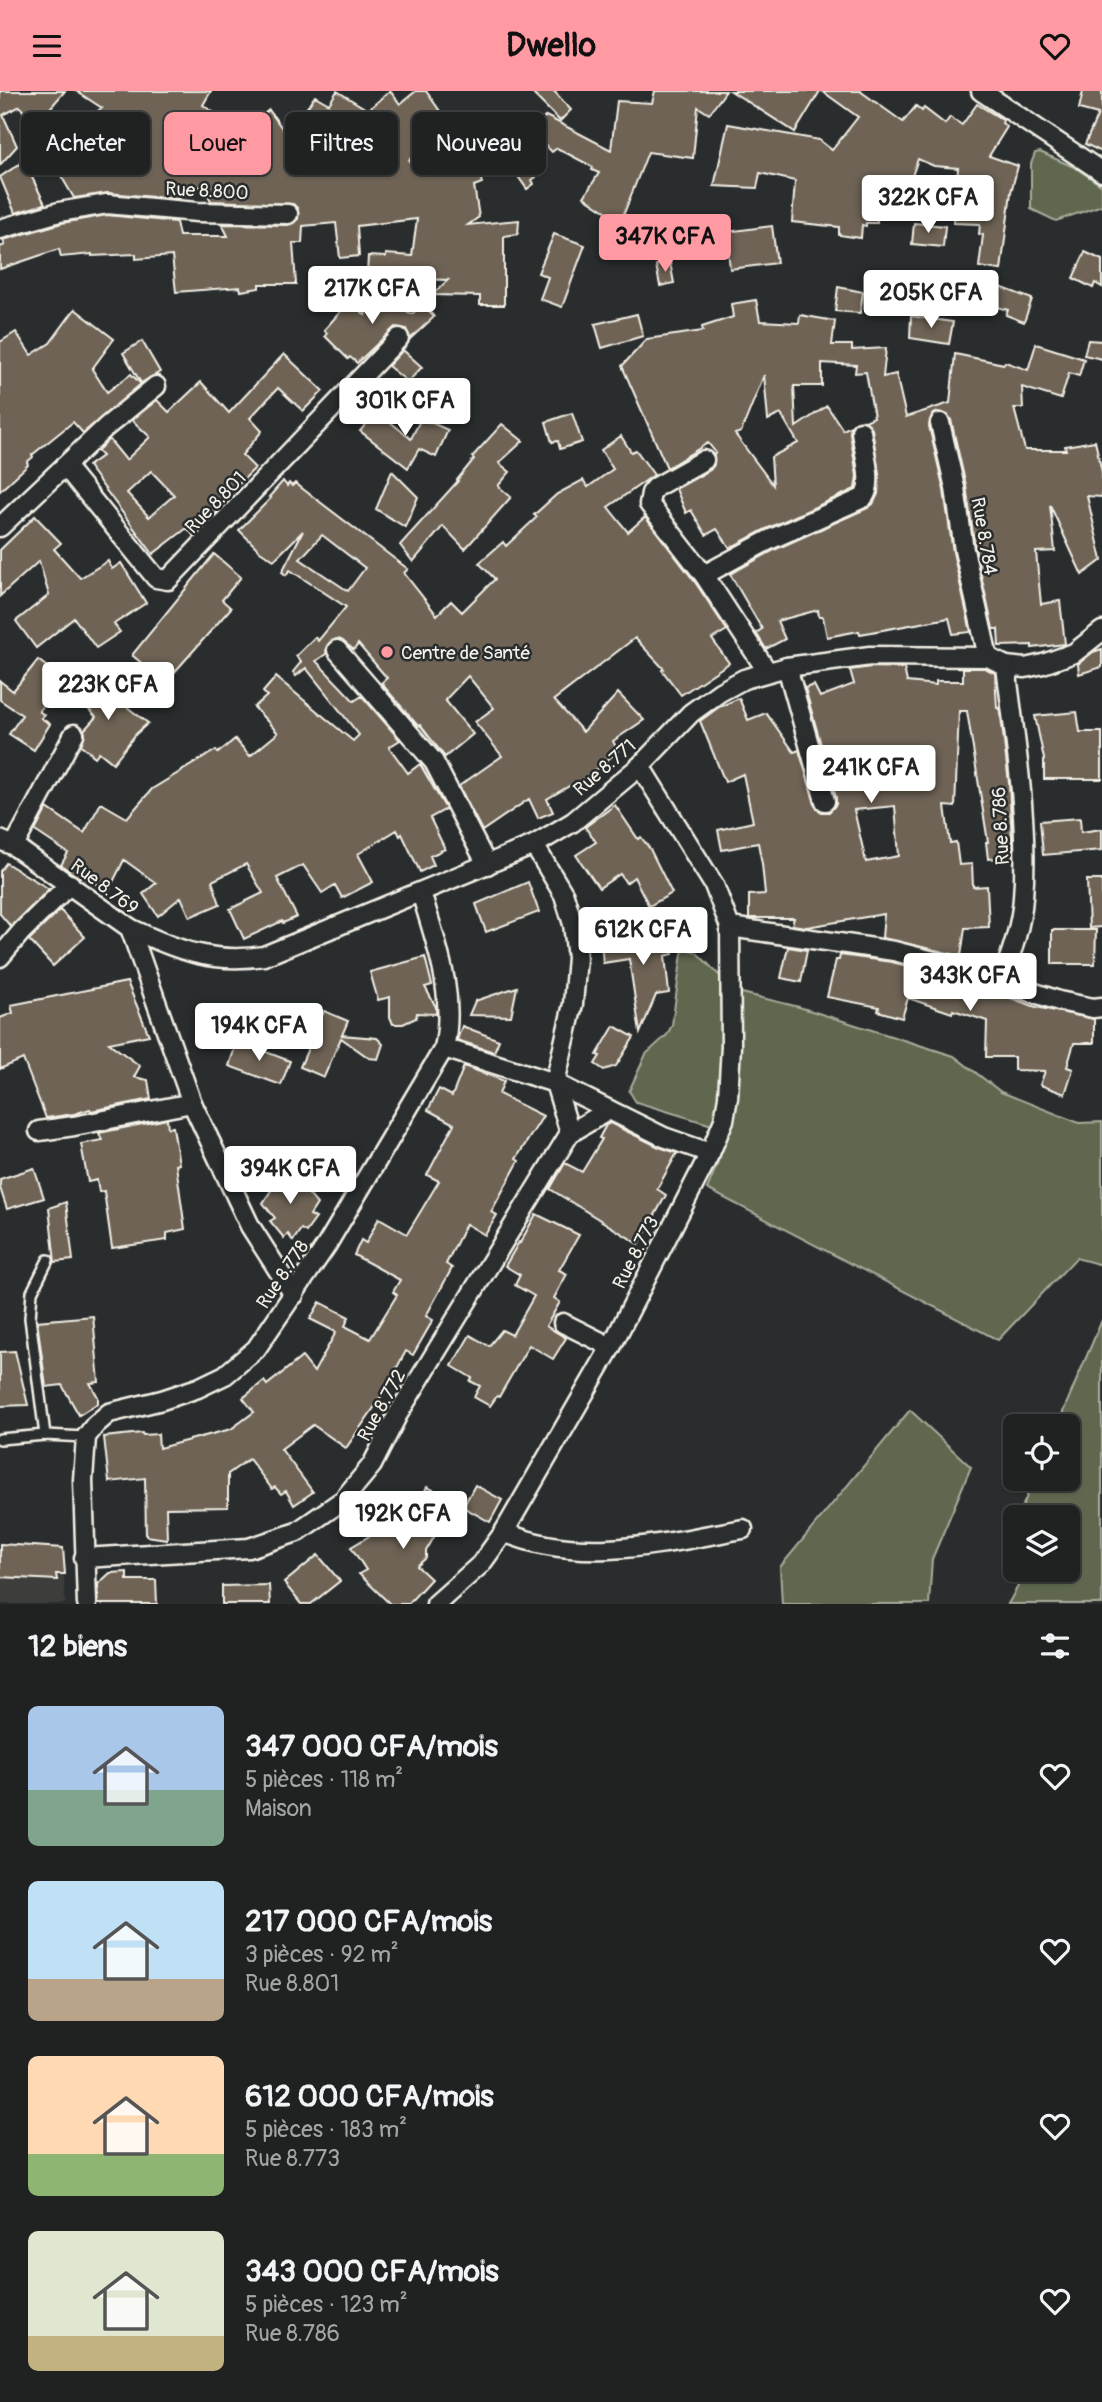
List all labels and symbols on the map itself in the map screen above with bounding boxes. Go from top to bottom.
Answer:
pin: 322K CFA [856,176,1000,235]
street label: Rue 8.800 [165,177,249,205]
pin: 347K CFA [593,215,737,274]
pin: 217K CFA [300,267,444,326]
pin: 205K CFA [859,271,1003,330]
pin: 301K CFA [333,379,477,438]
street label: Rue 8.801 [180,466,251,539]
street label: Rue 8.784 [965,495,1003,577]
place label: Centre de Santé [401,641,531,665]
marker: Centre de Santé [379,644,395,660]
pin: 223K CFA [36,663,180,722]
street label: Rue 8.771 [568,734,641,802]
pin: 241K CFA [799,745,943,805]
street label: Rue 8.786 [987,786,1015,866]
street label: Rue 8.769 [66,854,143,920]
pin: 612K CFA [571,907,715,967]
pin: 343K CFA [898,953,1042,1013]
pin: 194K CFA [187,1003,331,1063]
pin: 394K CFA [218,1147,362,1206]
street label: Rue 8.773 [607,1212,664,1293]
street label: Rue 8.778 [251,1236,314,1313]
street label: Rue 8.772 [352,1365,411,1446]
pin: 192K CFA [331,1491,475,1551]

